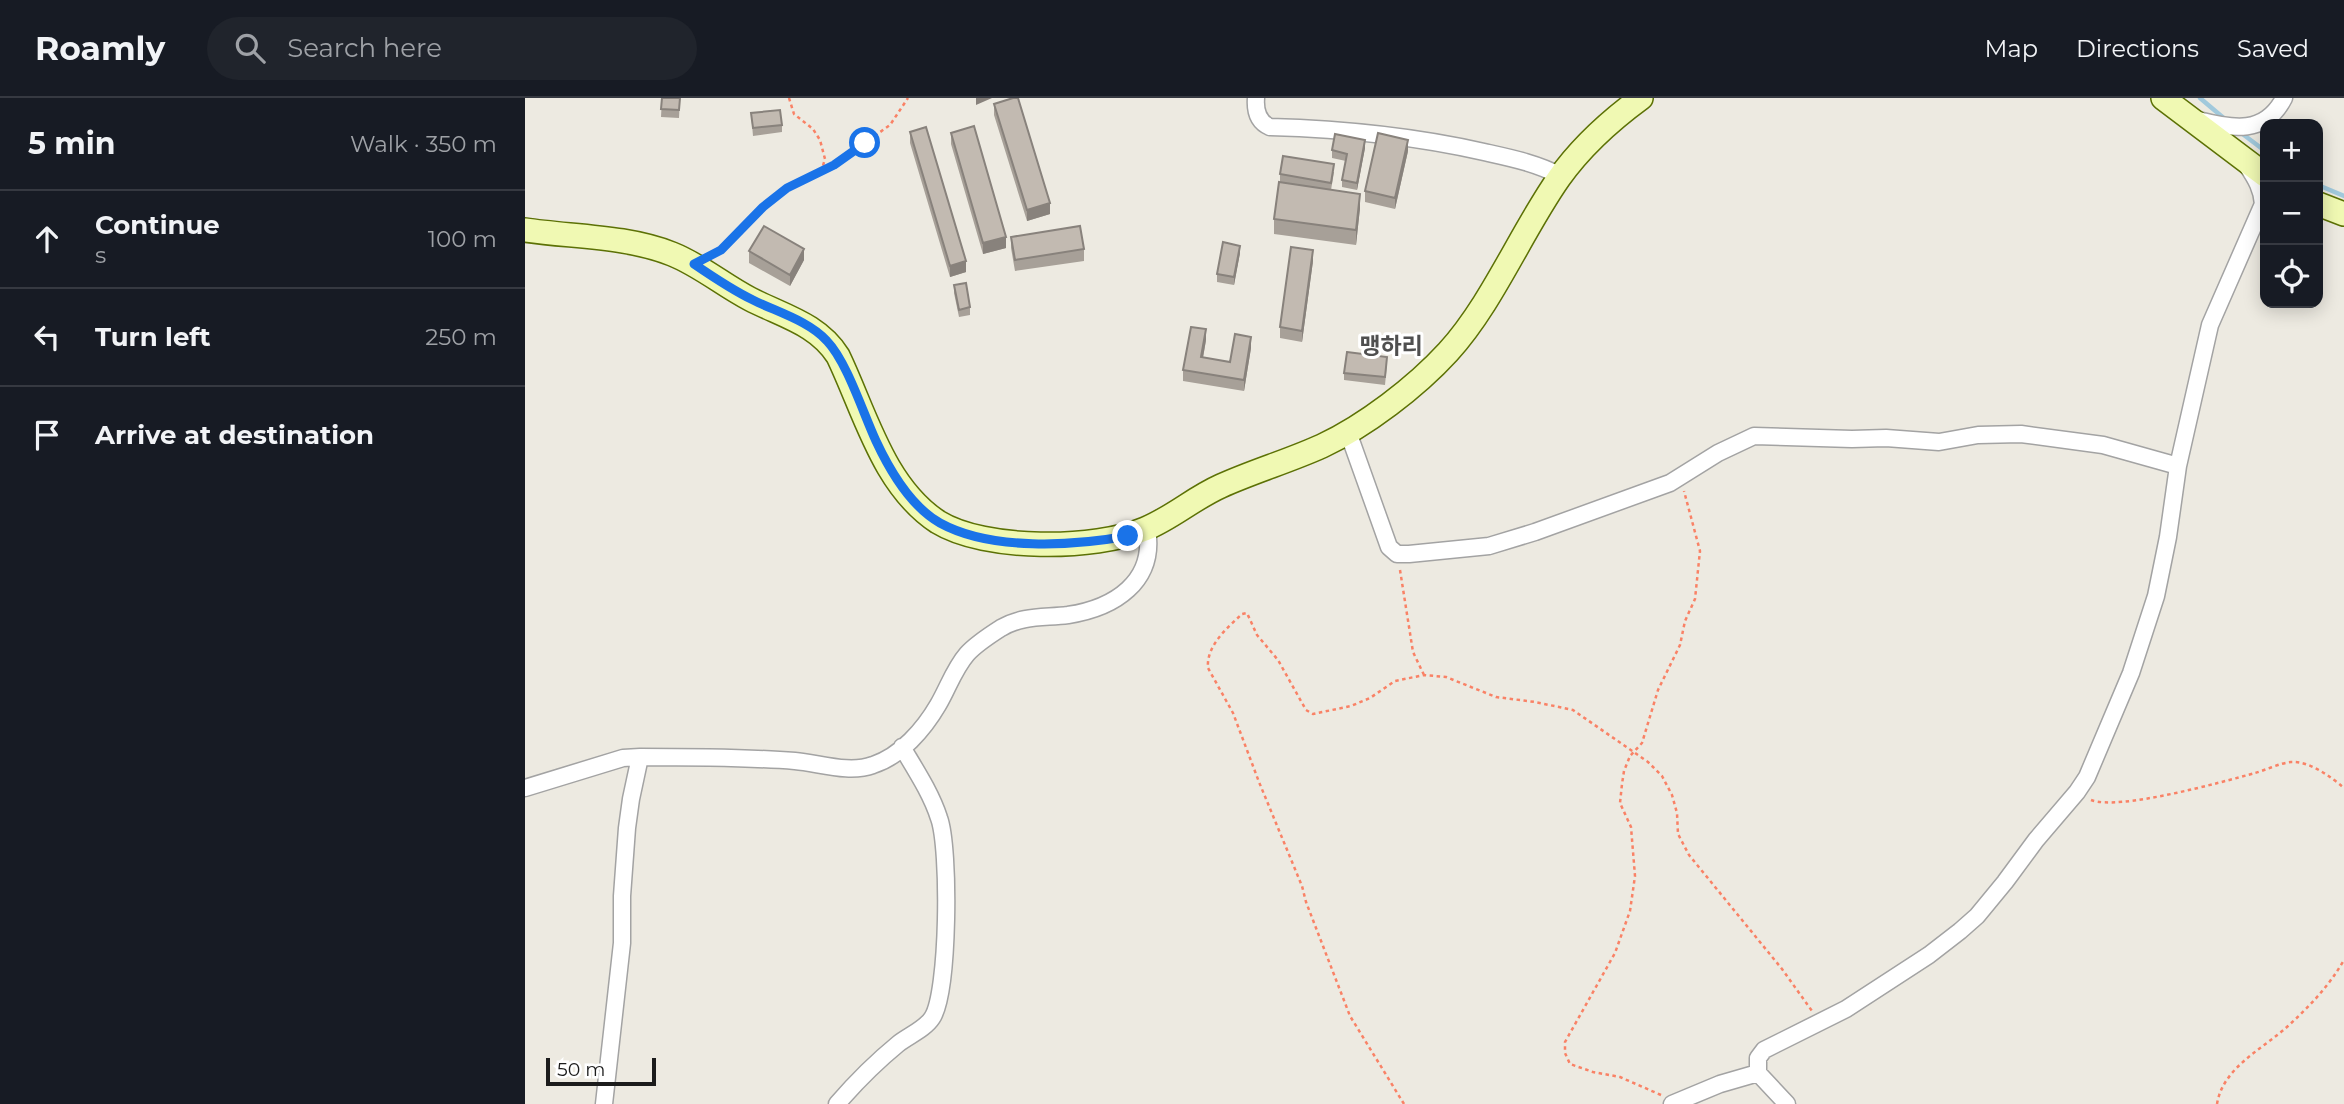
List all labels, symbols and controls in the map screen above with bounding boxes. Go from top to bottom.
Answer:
search box [207,17,697,80]
text: Roamly [35,28,165,68]
icon: search [231,29,269,67]
text: Search here [287,32,442,64]
text: Map [1985,34,2038,63]
text: Directions [2076,34,2199,63]
text: Saved [2237,34,2309,63]
map controls [2260,119,2323,308]
button: + [2260,119,2323,182]
text: 5 min [28,125,116,162]
route start [849,127,880,158]
text: Walk · 350 m [350,130,497,158]
button: − [2260,182,2323,245]
text: Continue [95,209,220,241]
icon: ahead [28,220,66,258]
text: 100 m [428,225,497,253]
text: s [95,241,106,269]
button: locate [2260,245,2323,308]
icon: left [28,318,66,356]
text: Turn left [95,321,211,353]
text: 250 m [425,323,497,351]
district label: 맹하리 [1359,332,1423,360]
icon: arrive [28,416,66,454]
text: Arrive at destination [95,419,374,451]
route end [1112,520,1143,551]
scale bar [546,1055,656,1087]
text: 50 m [557,1058,605,1081]

